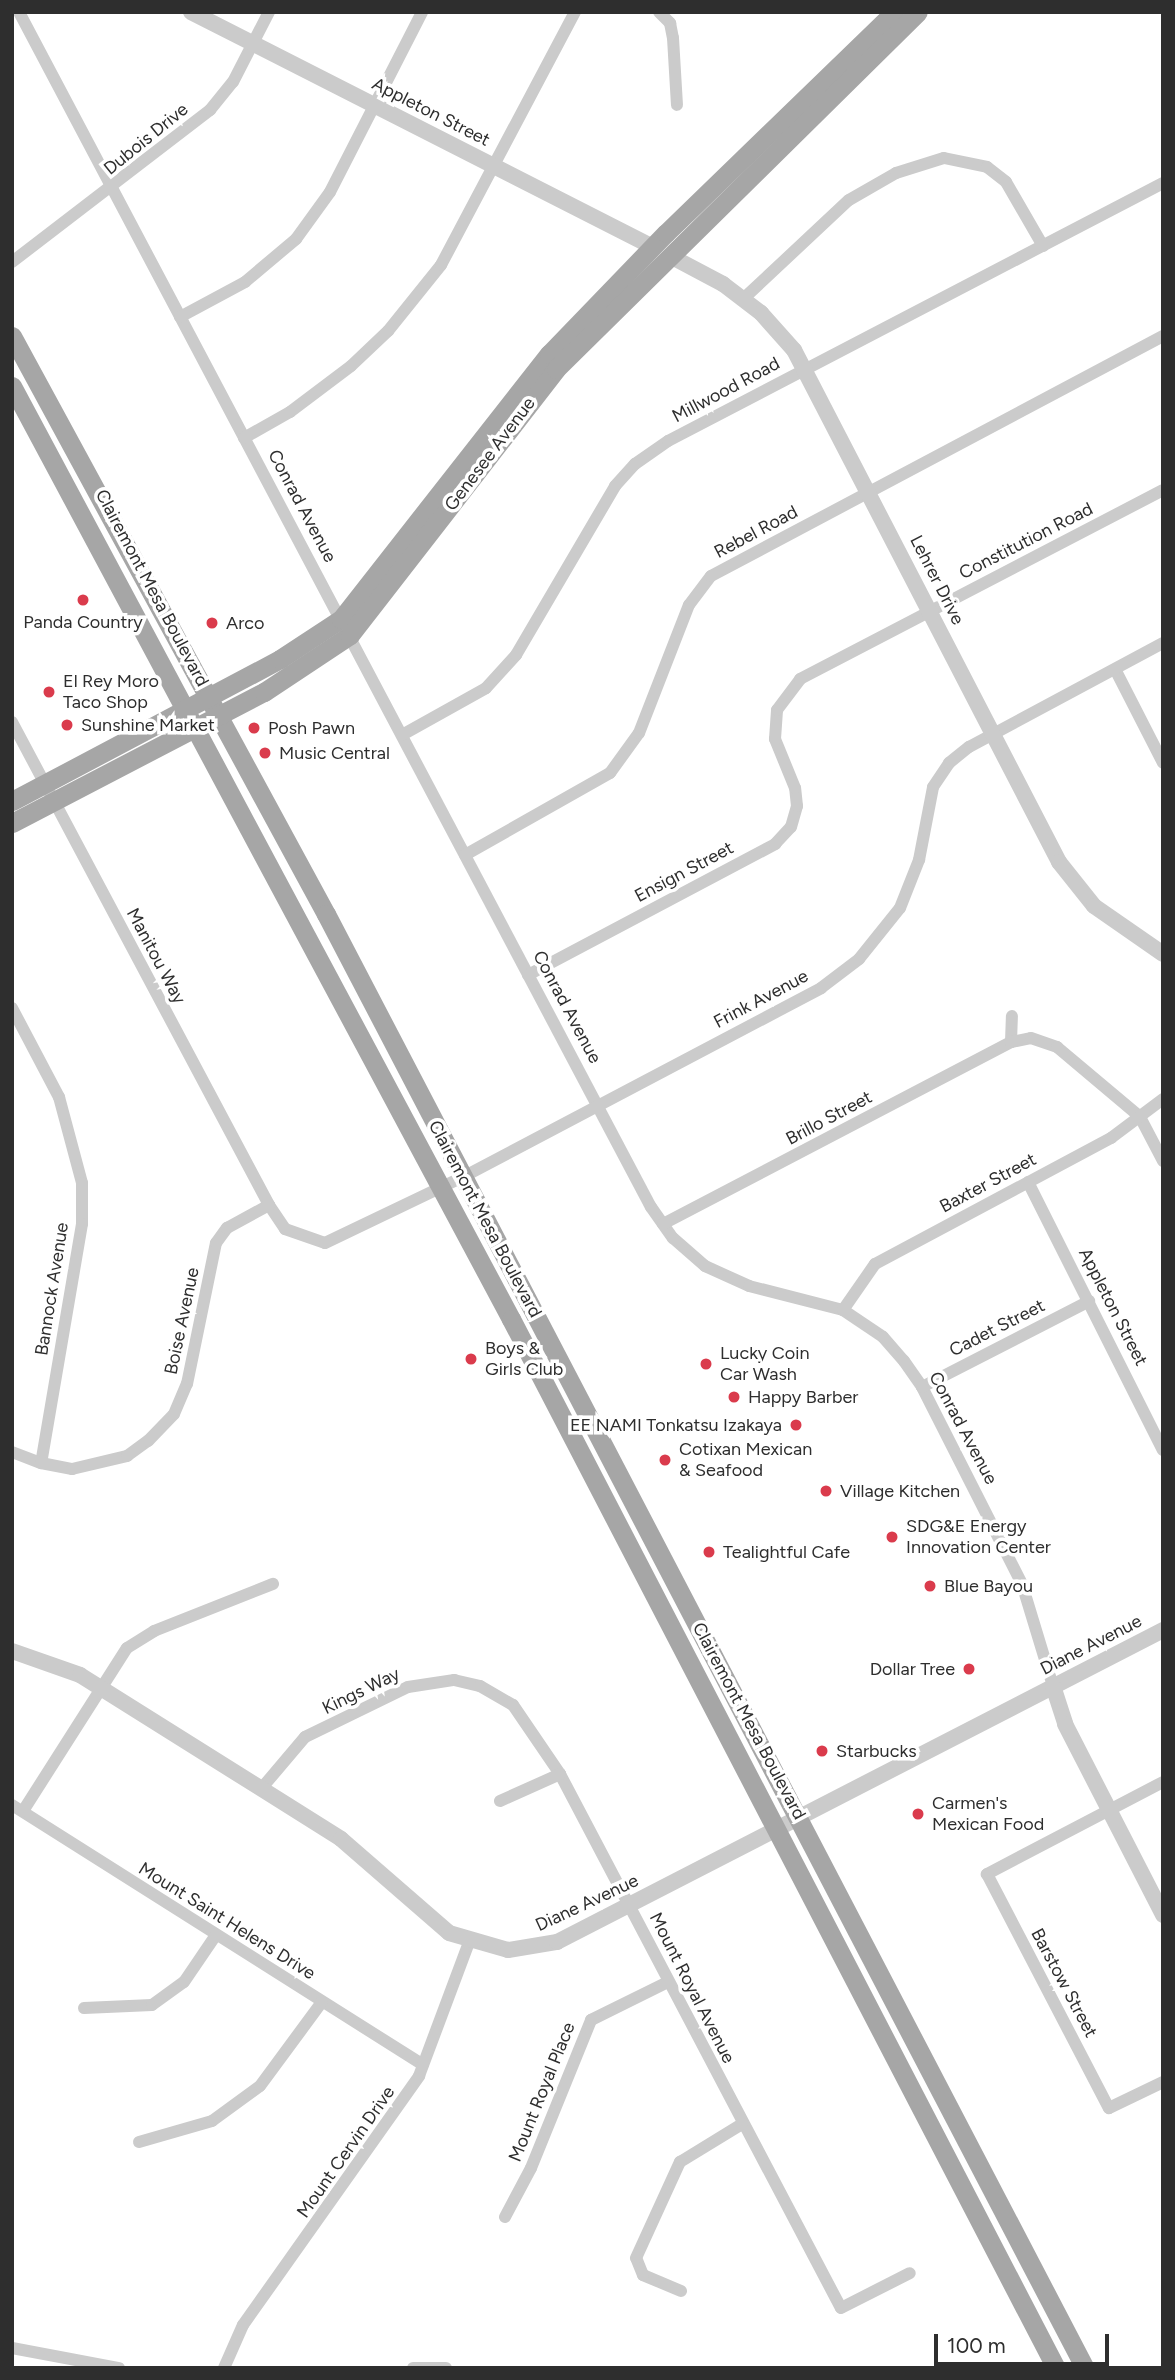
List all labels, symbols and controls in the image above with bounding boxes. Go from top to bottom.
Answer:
street label: Appleton Street [368,73,494,151]
street label: Dubois Drive [100,98,192,180]
street label: Millwood Road [669,353,783,427]
street label: Genesee Avenue [440,393,540,515]
street label: Conrad Avenue [263,446,341,566]
street label: Clairemont Mesa Boulevard [91,486,213,690]
street label: Constitution Road [956,498,1096,584]
street label: Rebel Road [711,501,801,563]
street label: Lehrer Drive [905,532,969,628]
marker: Panda Country [75,592,91,608]
place label: Panda Country [23,611,143,633]
place label: Arco [226,612,264,634]
marker: Arco [204,615,220,631]
place label: El Rey Moro Taco Shop [63,671,159,714]
marker: El Rey Moro Taco Shop [41,684,57,700]
place label: Sunshine Market [81,714,215,736]
marker: Sunshine Market [59,717,75,733]
place label: Posh Pawn [268,717,355,739]
marker: Posh Pawn [246,720,262,736]
place label: Music Central [279,742,390,764]
marker: Music Central [257,745,273,761]
street label: Ensign Street [631,837,737,907]
street label: Manitou Way [122,904,190,1008]
street label: Conrad Avenue [528,947,606,1067]
street label: Frink Avenue [710,965,812,1033]
street label: Brillo Street [782,1086,876,1150]
street label: Clairemont Mesa Boulevard [424,1117,546,1321]
street label: Baxter Street [936,1149,1040,1217]
street label: Bannock Avenue [31,1221,73,1357]
street label: Appleton Street [1074,1244,1152,1370]
street label: Boise Avenue [160,1265,204,1377]
street label: Cadet Street [946,1295,1048,1361]
place label: Boys & Girls Club [485,1338,563,1380]
place label: Lucky Coin Car Wash [720,1343,809,1386]
marker: Boys & Girls Club [463,1351,479,1367]
marker: Lucky Coin Car Wash [698,1356,714,1372]
street label: Conrad Avenue [924,1368,1002,1488]
place label: Happy Barber [748,1386,858,1408]
marker: Happy Barber [726,1389,742,1405]
place label: EE NAMI Tonkatsu Izakaya [570,1414,782,1436]
marker: EE NAMI Tonkatsu Izakaya [788,1417,804,1433]
place label: Cotixan Mexican & Seafood [679,1439,812,1482]
marker: Cotixan Mexican & Seafood [657,1452,673,1468]
place label: Village Kitchen [840,1480,960,1502]
marker: Village Kitchen [818,1483,834,1499]
place label: SDG&E Energy Innovation Center [906,1516,1051,1558]
marker: SDG&E Energy Innovation Center [884,1529,900,1545]
place label: Tealightful Cafe [723,1541,850,1563]
marker: Tealightful Cafe [701,1544,717,1560]
place label: Blue Bayou [944,1575,1033,1597]
marker: Blue Bayou [922,1578,938,1594]
street label: Diane Avenue [1037,1610,1145,1680]
street label: Clairemont Mesa Boulevard [688,1619,810,1823]
place label: Dollar Tree [870,1658,955,1680]
marker: Dollar Tree [961,1661,977,1677]
street label: Kings Way [319,1663,403,1719]
place label: Starbucks [836,1740,917,1762]
marker: Starbucks [814,1743,830,1759]
place label: Carmen's Mexican Food [932,1793,1044,1836]
marker: Carmen's Mexican Food [910,1806,926,1822]
street label: Mount Saint Helens Drive [135,1858,319,1984]
street label: Diane Avenue [532,1870,642,1936]
street label: Mount Royal Avenue [645,1909,739,2067]
street label: Barstow Street [1026,1925,1102,2041]
street label: Mount Royal Place [504,2019,580,2165]
street label: Mount Cervin Drive [293,2082,399,2222]
scale bar [937,2320,1112,2364]
text: 100 m [947,2333,1006,2358]

